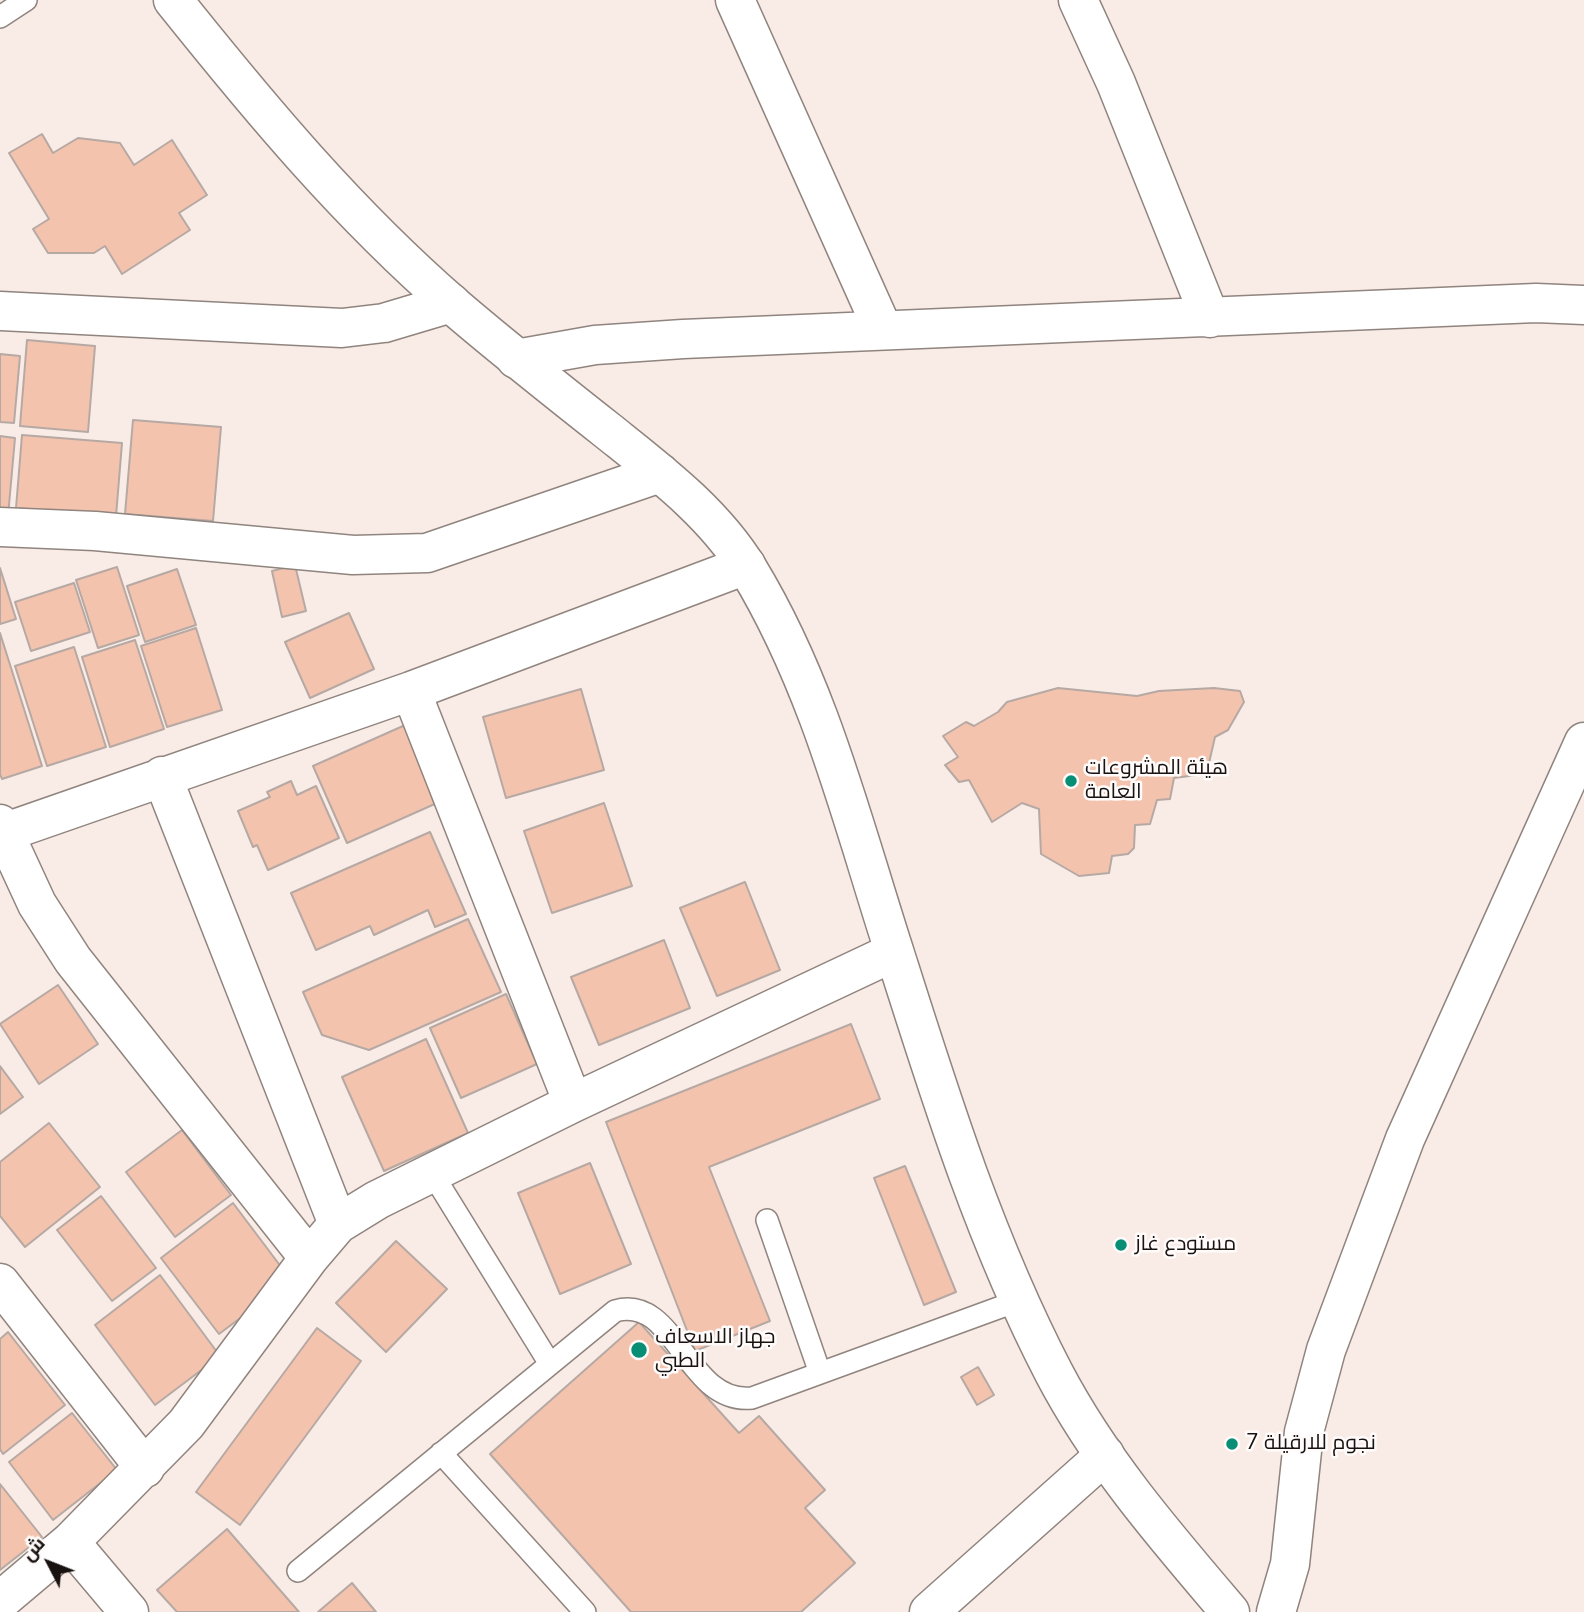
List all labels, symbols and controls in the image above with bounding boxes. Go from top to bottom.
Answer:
place label: هيئة المشروعات العامة [1085,756,1228,806]
marker: هيئة المشروعات العامة [1063,773,1079,789]
place label: مستودع غاز [1135,1232,1236,1258]
marker: مستودع غاز [1113,1237,1129,1253]
place label: جهاز الاسعاف الطبي [655,1325,775,1375]
marker: جهاز الاسعاف الطبي [629,1340,649,1360]
place label: 7 نجوم للارقيلة [1246,1431,1376,1457]
marker: 7 نجوم للارقيلة [1224,1436,1240,1452]
north arrow [14,1528,84,1598]
text: ش [16,1531,51,1567]

